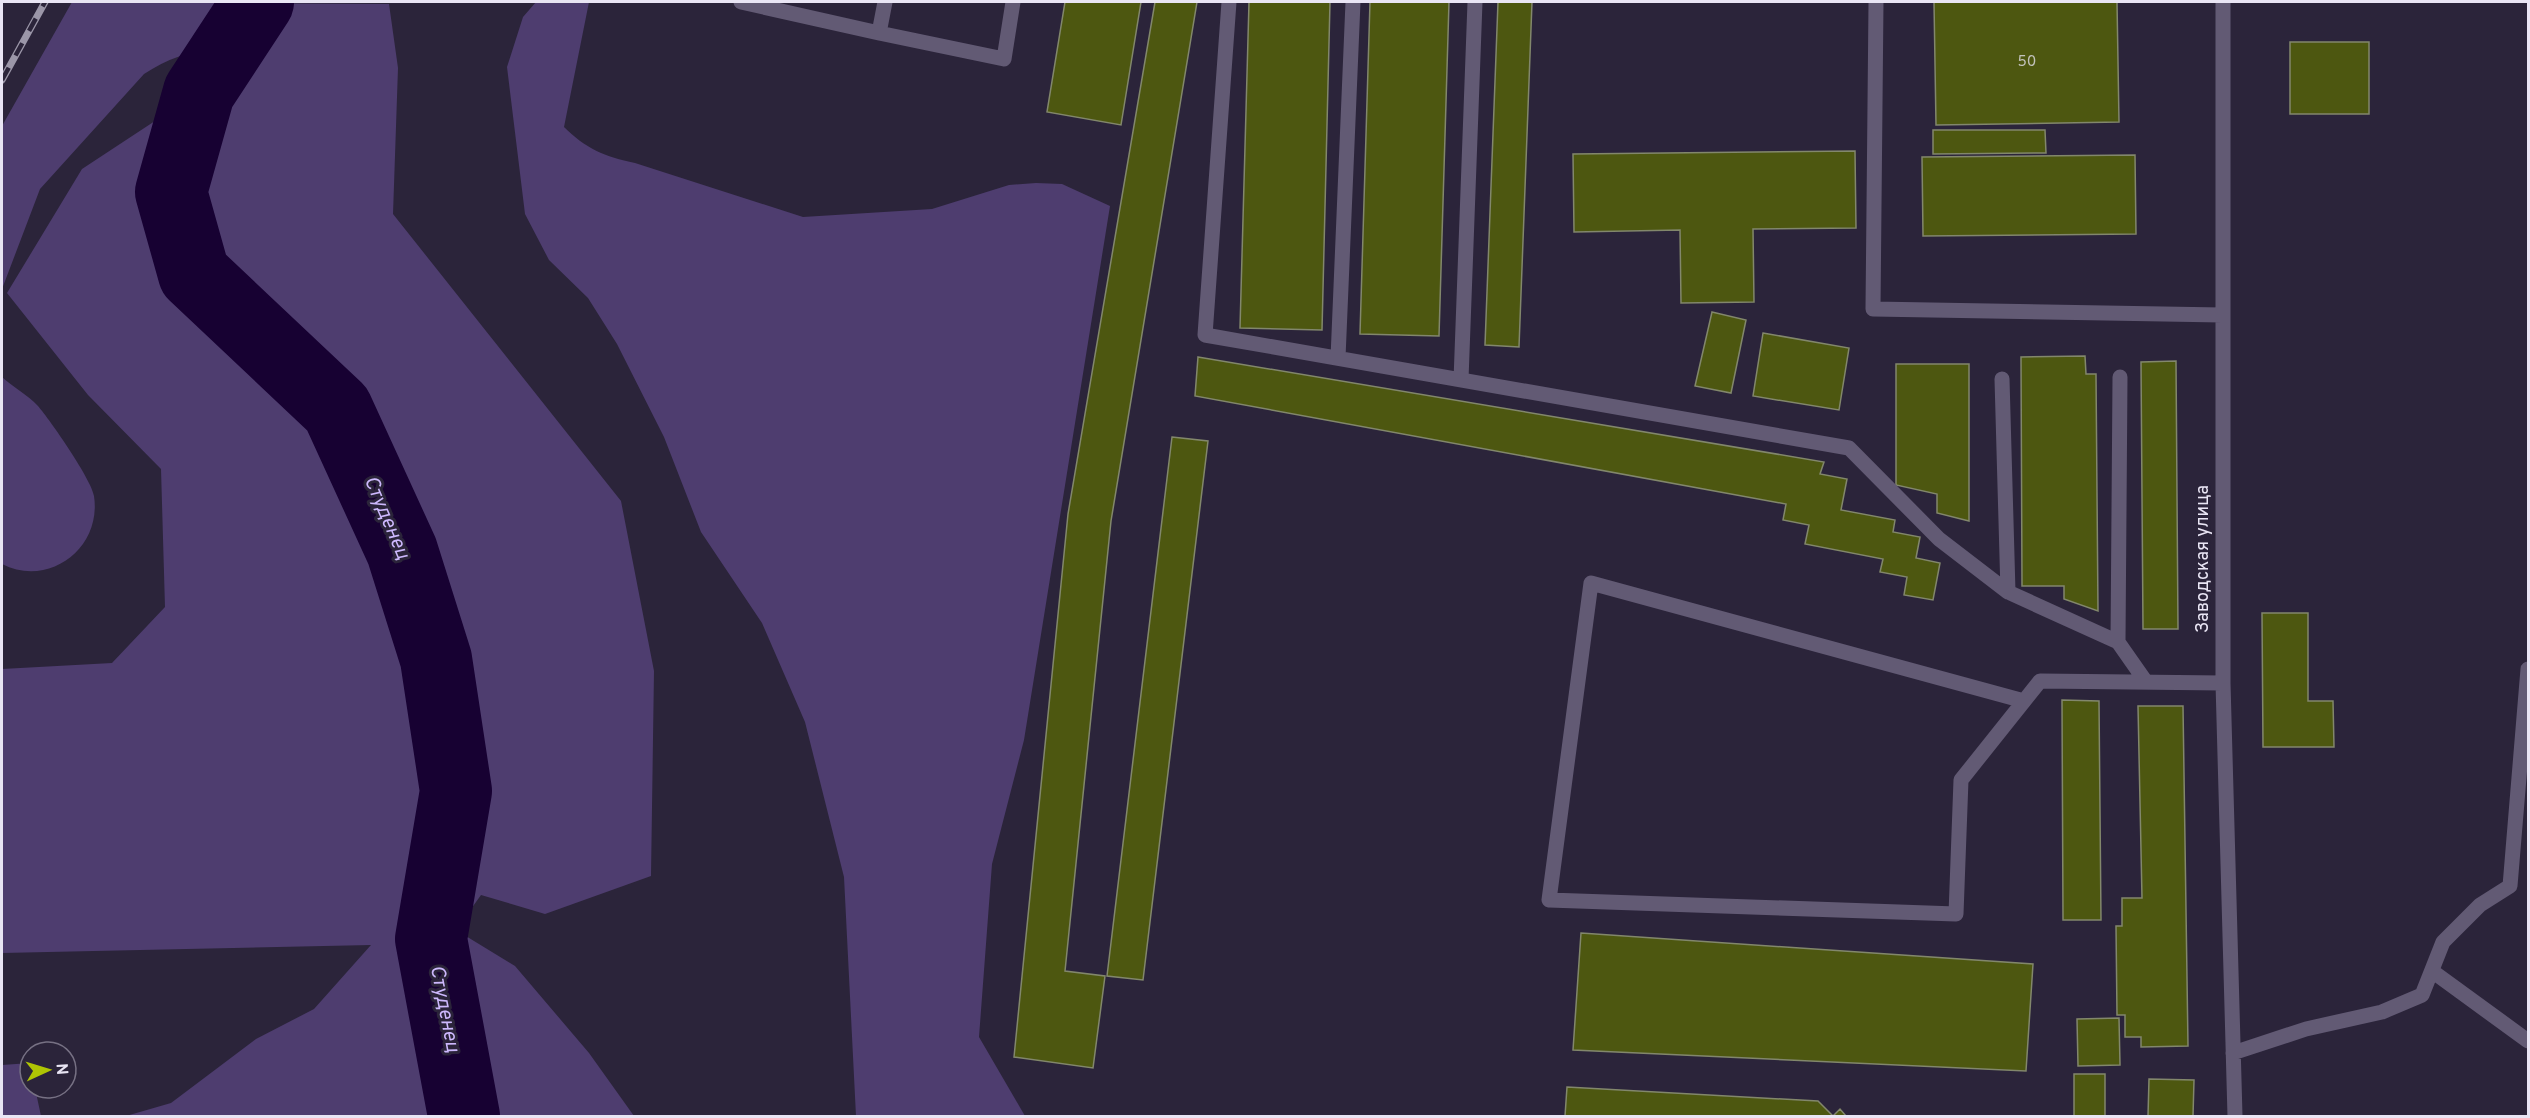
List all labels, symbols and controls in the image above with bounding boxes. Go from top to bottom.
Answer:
house number: 50 [2018,53,2036,72]
water label: Студенец [357,472,415,564]
street label: Заводская улица [2192,485,2215,633]
water label: Студенец [423,963,465,1055]
north arrow [18,1040,78,1100]
text: N [51,1063,71,1076]

